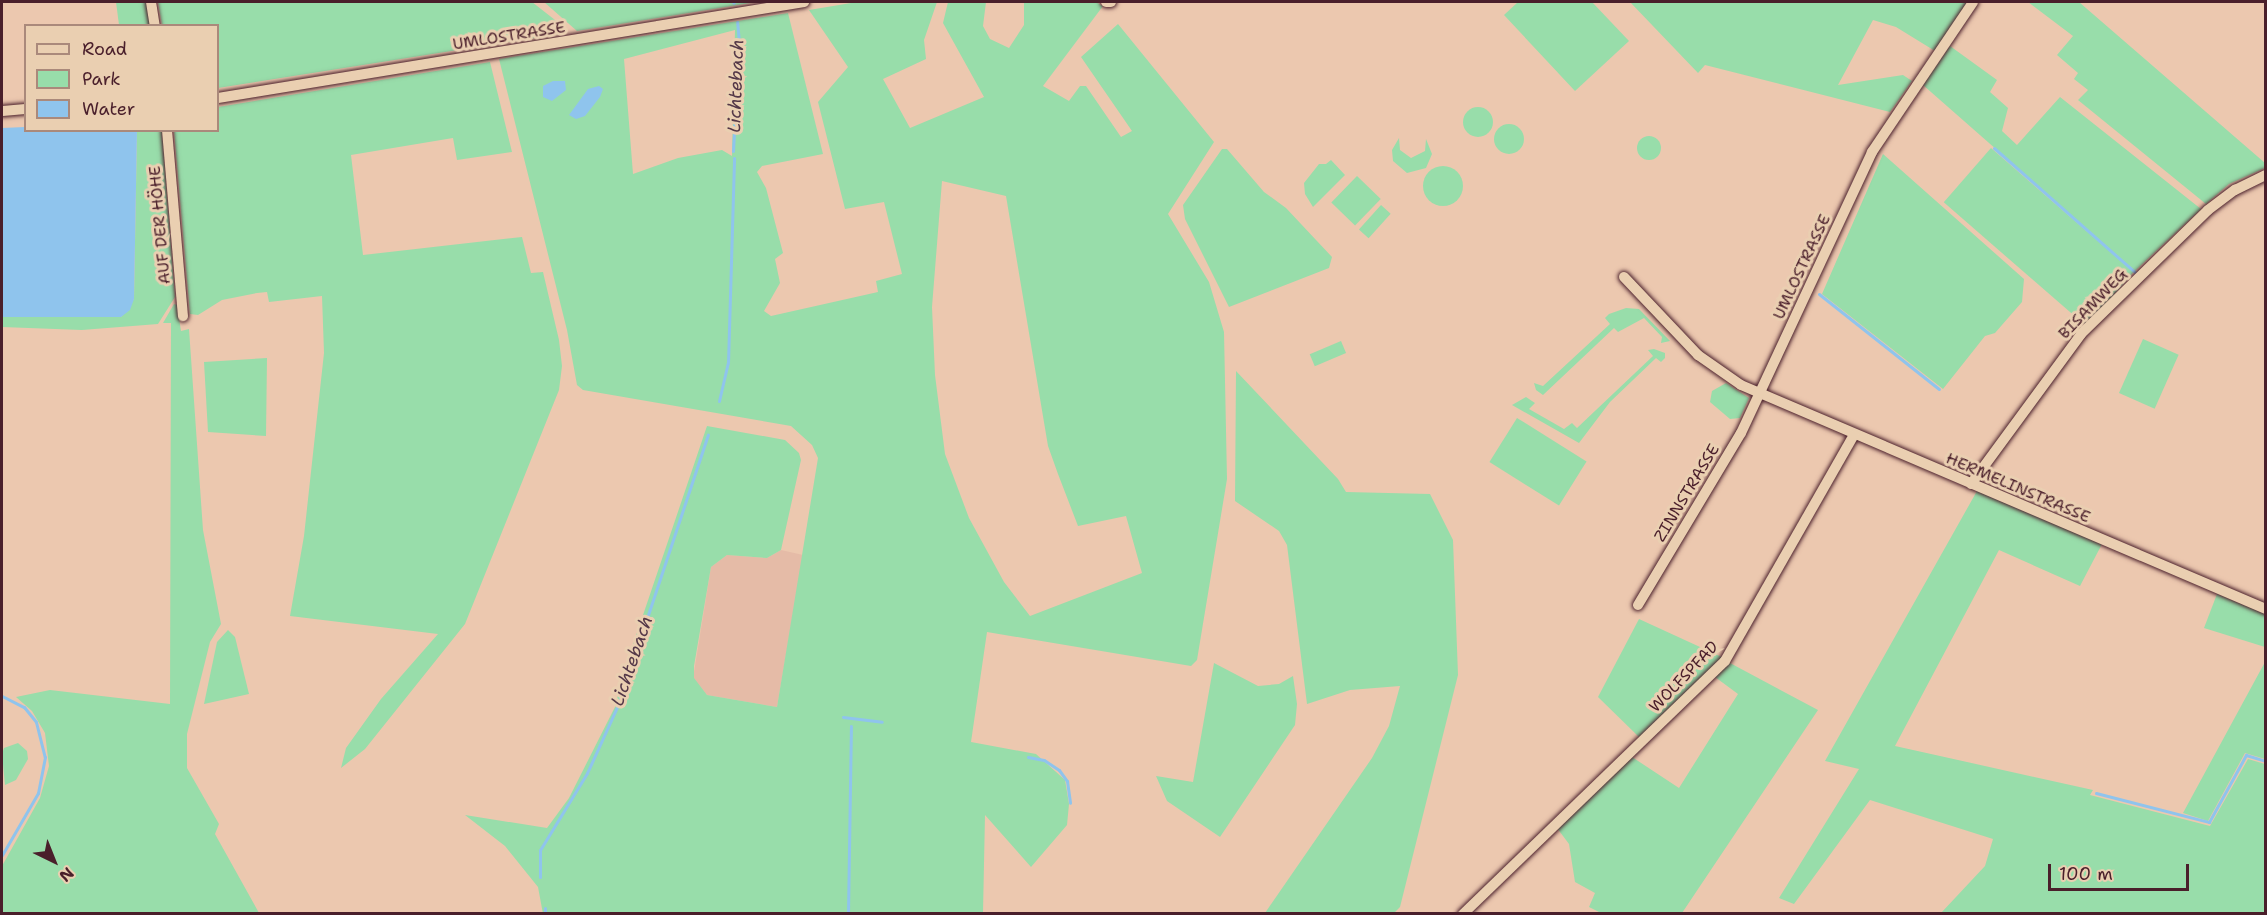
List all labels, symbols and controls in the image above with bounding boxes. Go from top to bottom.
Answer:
street label: UMLOSTRASSE [451,18,567,54]
legend [24,24,219,132]
text: Road [82,37,127,61]
water label: Lichtebach [724,39,748,133]
text: Park [82,67,121,91]
text: Water [82,97,135,121]
street label: AUF DER HÖHE [145,165,175,285]
street label: UMLOSTRASSE [1769,211,1835,323]
street label: BISAMWEG [2055,265,2131,343]
street label: ZINNSTRASSE [1650,441,1724,545]
street label: HERMELINSTRASSE [1943,449,2093,527]
water label: Lichtebach [607,613,657,709]
street label: WOLFSPFAD [1645,637,1723,717]
north arrow [24,831,84,891]
scale bar [2051,852,2192,890]
text: 100 m [2059,862,2113,886]
text: N [55,863,78,887]

